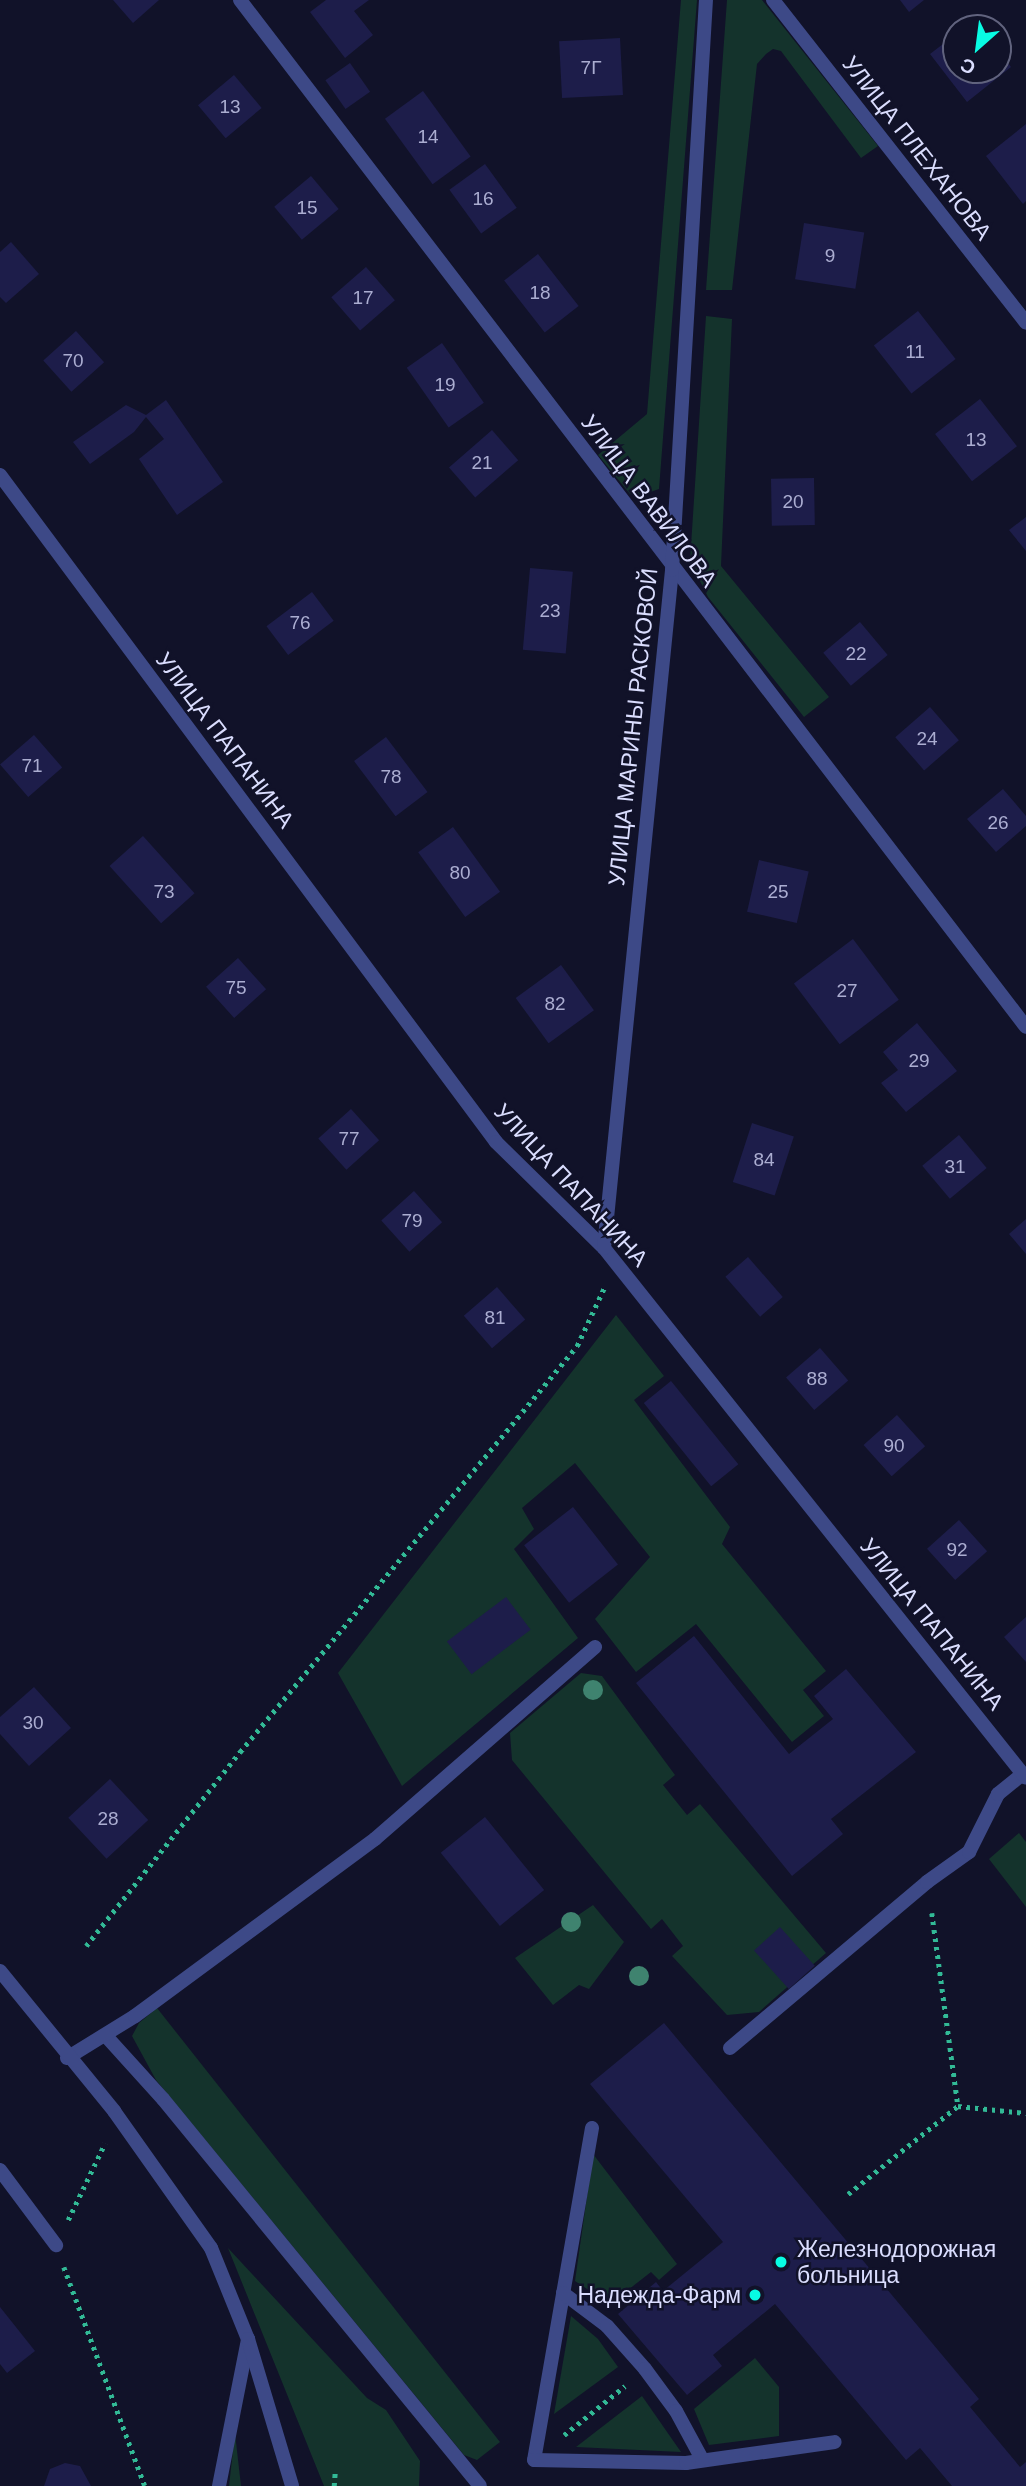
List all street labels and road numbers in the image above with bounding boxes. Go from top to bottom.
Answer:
street label: УЛИЦА ПЛЕХАНОВА [836,50,998,246]
street label: УЛИЦА ВАВИЛОВА [575,409,723,593]
street label: УЛИЦА МАРИНЫ РАСКОВОЙ [603,567,663,887]
street label: УЛИЦА ПАПАНИНА [150,647,300,833]
street label: УЛИЦА ПАПАНИНА [488,1098,654,1272]
street label: УЛИЦА ПАПАНИНА [854,1533,1010,1715]

